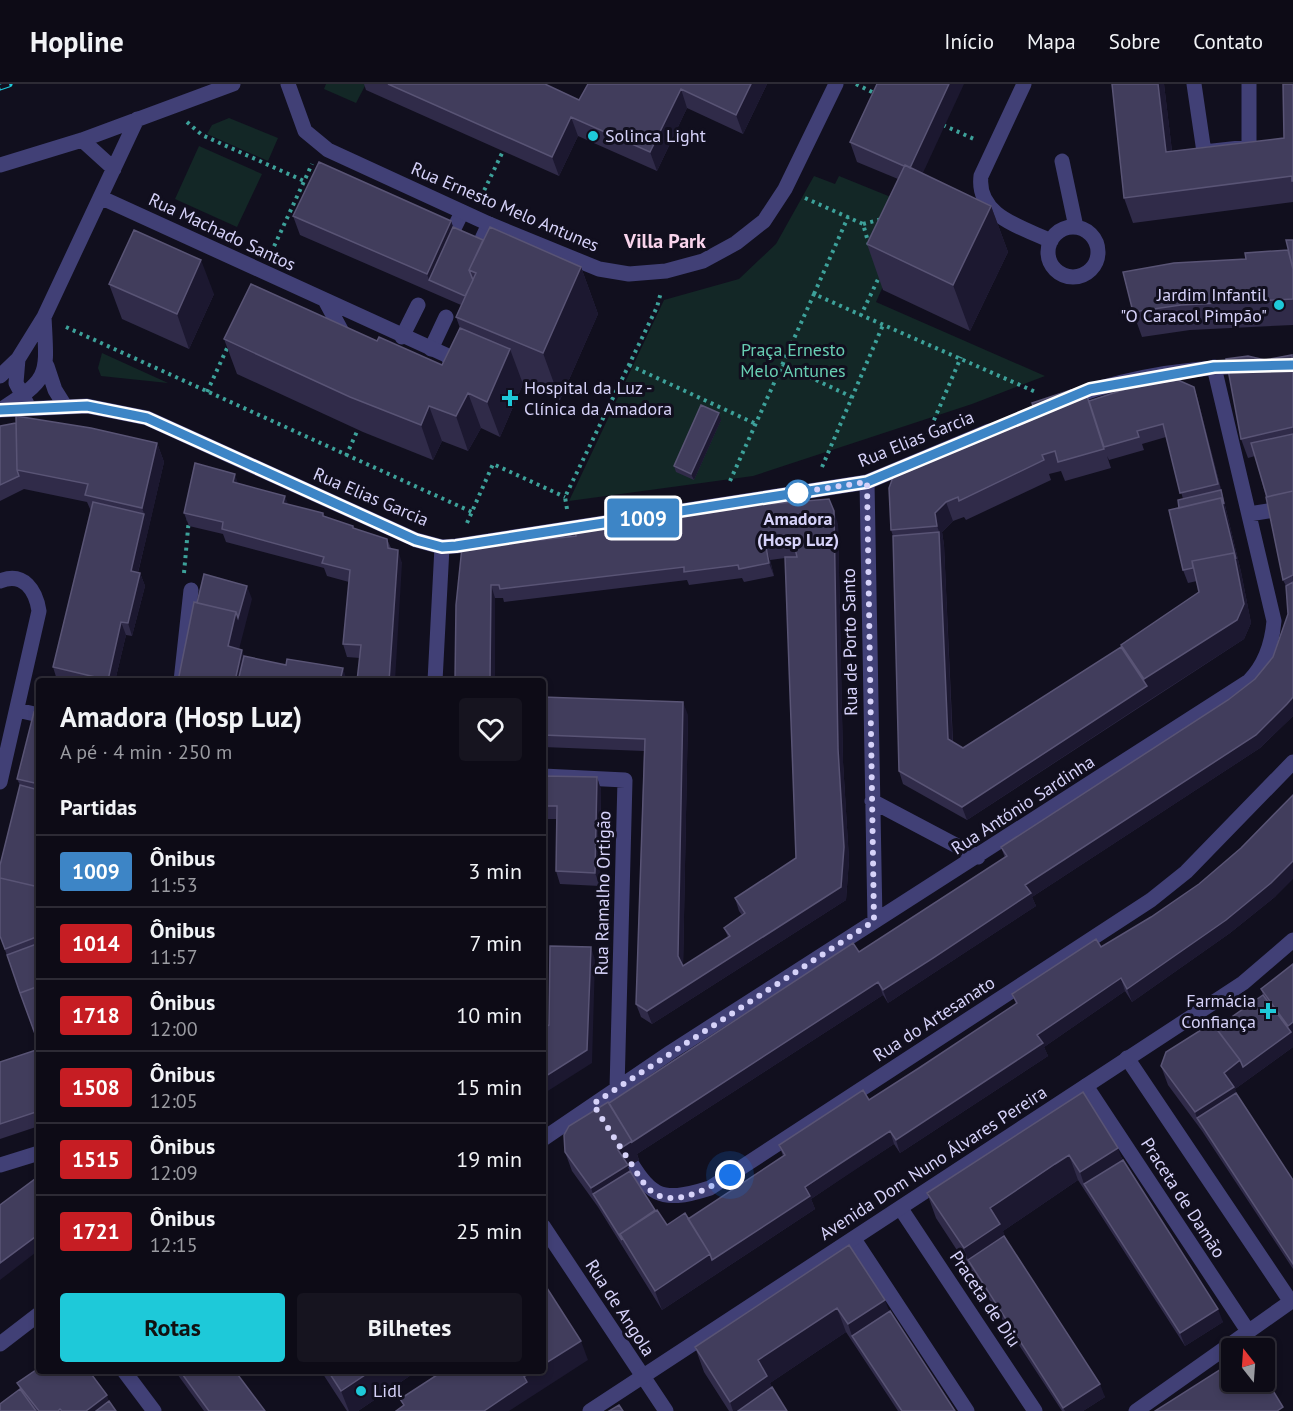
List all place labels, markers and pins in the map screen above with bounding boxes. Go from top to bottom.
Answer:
place label: Solinca Light [605,124,706,147]
marker: Solinca Light [586,129,600,143]
place label: Jardim Infantil "O Caracol Pimpão" [1120,283,1268,327]
marker: Jardim Infantil "O Caracol Pimpão" [1272,298,1286,312]
place label: Hospital da Luz - Clínica da Amadora [524,376,672,420]
marker: Hospital da Luz - Clínica da Amadora [501,389,519,407]
marker: Amadora (Hosp Luz) [785,480,811,506]
place label: Amadora (Hosp Luz) [757,507,839,551]
place label: Farmácia Confiança [1181,989,1256,1033]
marker: Farmácia Confiança [1261,1004,1275,1018]
place label: Lidl [373,1379,403,1402]
marker: Lidl [354,1384,368,1398]

